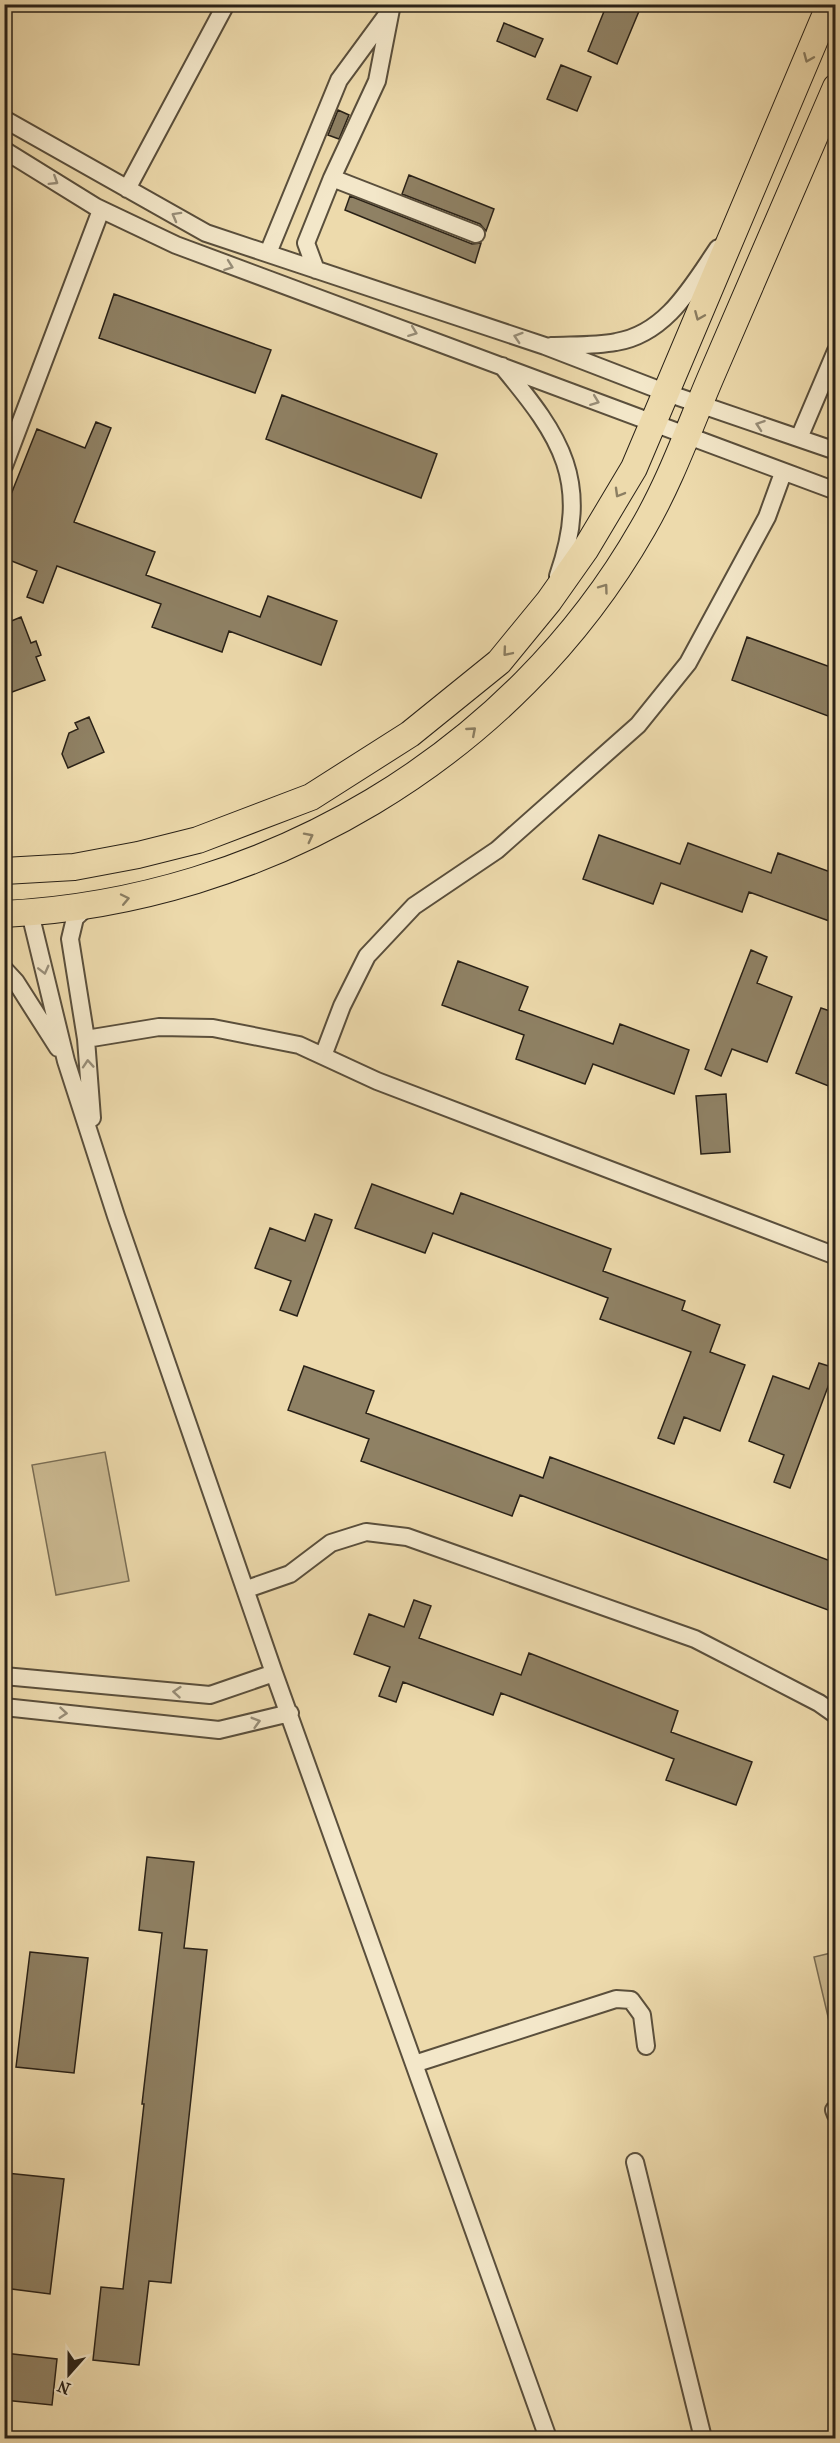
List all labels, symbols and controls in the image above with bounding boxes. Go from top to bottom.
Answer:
one-way arrow [803,52,815,63]
one-way arrow [48,173,58,185]
one-way arrow [172,212,183,223]
one-way arrow [223,258,234,271]
one-way arrow [695,309,707,320]
one-way arrow [406,325,417,337]
one-way arrow [513,332,524,344]
one-way arrow [589,394,600,407]
one-way arrow [755,420,766,433]
one-way arrow [615,487,626,497]
one-way arrow [597,584,608,595]
one-way arrow [503,645,514,656]
one-way arrow [465,727,476,738]
one-way arrow [303,833,313,844]
one-way arrow [120,893,130,906]
one-way arrow [36,964,49,974]
one-way arrow [82,1059,95,1068]
one-way arrow [173,1686,182,1699]
one-way arrow [58,1706,67,1719]
one-way arrow [250,1717,261,1729]
north arrow [39,2344,99,2404]
text: N [54,2376,73,2399]

